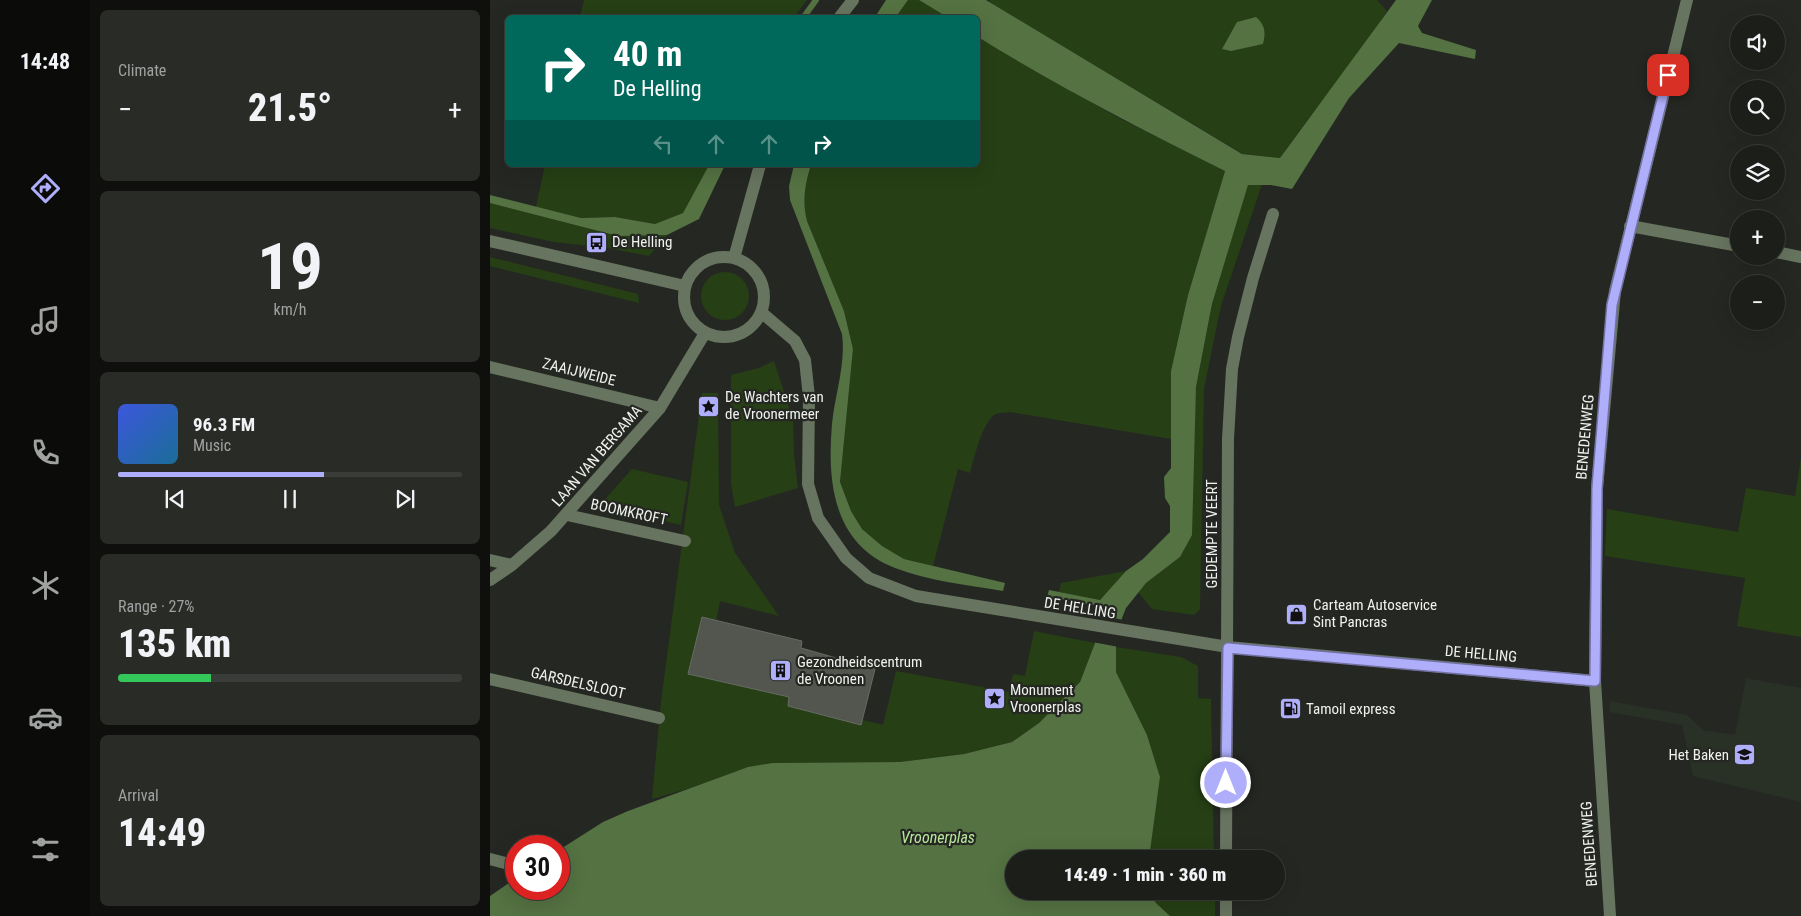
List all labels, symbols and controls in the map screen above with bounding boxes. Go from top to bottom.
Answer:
map controls [1730,15,1785,330]
button: sound [1730,15,1785,70]
text: 40 m [613,34,682,75]
icon: right [530,35,595,100]
text: 14:48 [20,49,70,74]
pin [1647,54,1689,96]
text: Climate [118,61,166,80]
icon: arrive [1654,61,1682,89]
text: De Helling [613,76,702,101]
button: search [1730,80,1785,135]
text: 21.5° [248,86,332,130]
text: − [118,93,132,126]
text: + [448,93,462,126]
icon: left [649,130,677,158]
icon: ahead [702,130,730,158]
icon: ahead [755,130,783,158]
icon: right [808,130,836,158]
button: layers [1730,145,1785,200]
icon: directions [28,171,63,206]
button: + [1730,210,1785,265]
text: 19 [257,229,323,305]
bus stop icon: De Helling [584,230,608,254]
place label: De Helling [612,233,672,251]
button: − [1730,275,1785,330]
text: km/h [274,300,306,319]
icon: music [28,303,63,338]
street label: ZAAIJWEIDE [540,354,618,390]
place label: De Wachters van de Vroonermeer [725,388,824,423]
place icon: De Wachters van de Vroonermeer [697,394,721,418]
street label: BENEDENWEG [1572,394,1598,480]
street label: LAAN VAN BERGAMA [548,402,646,510]
text: 96.3 FM [193,413,255,436]
icon: phone [28,435,63,470]
text: Music [193,436,231,455]
street label: GEDEMPTE VEERT [1203,479,1221,589]
icon: previous [161,485,189,513]
icon: pause [276,485,304,513]
icon: next [391,485,419,513]
street label: BOOMKROFT [589,495,669,529]
icon: climate [28,568,63,603]
street label: DE HELLING [1043,593,1117,623]
place label: Carteam Autoservice Sint Pancras [1313,596,1437,631]
text: Range · 27% [118,597,194,616]
shop icon: Carteam Autoservice Sint Pancras [1285,602,1309,626]
text: 135 km [118,622,231,666]
street label: DE HELLING [1444,642,1518,666]
place label: Gezondheidscentrum de Vroonen [797,653,922,688]
building icon: Gezondheidscentrum de Vroonen [769,659,793,683]
street label: GARSDELSLOOT [529,663,627,703]
place label: Monument Vroonerplas [1010,681,1082,716]
place icon: Monument Vroonerplas [982,687,1006,711]
fuel station icon: Tamoil express [1278,697,1302,721]
icon: car [28,700,63,735]
place label: Tamoil express [1306,700,1396,718]
school or university icon: Het Baken [1733,743,1757,767]
place label: Het Baken [1669,746,1729,764]
position arrow [1199,756,1251,808]
text: Arrival [118,786,159,805]
street label: BENEDENWEG [1577,801,1601,887]
text: 14:49 [118,811,206,855]
water label: Vroonerplas [901,828,975,847]
icon: filters [28,832,63,867]
speed limit sign: 30 [505,835,570,900]
text: 14:49 · 1 min · 360 m [1064,863,1226,886]

